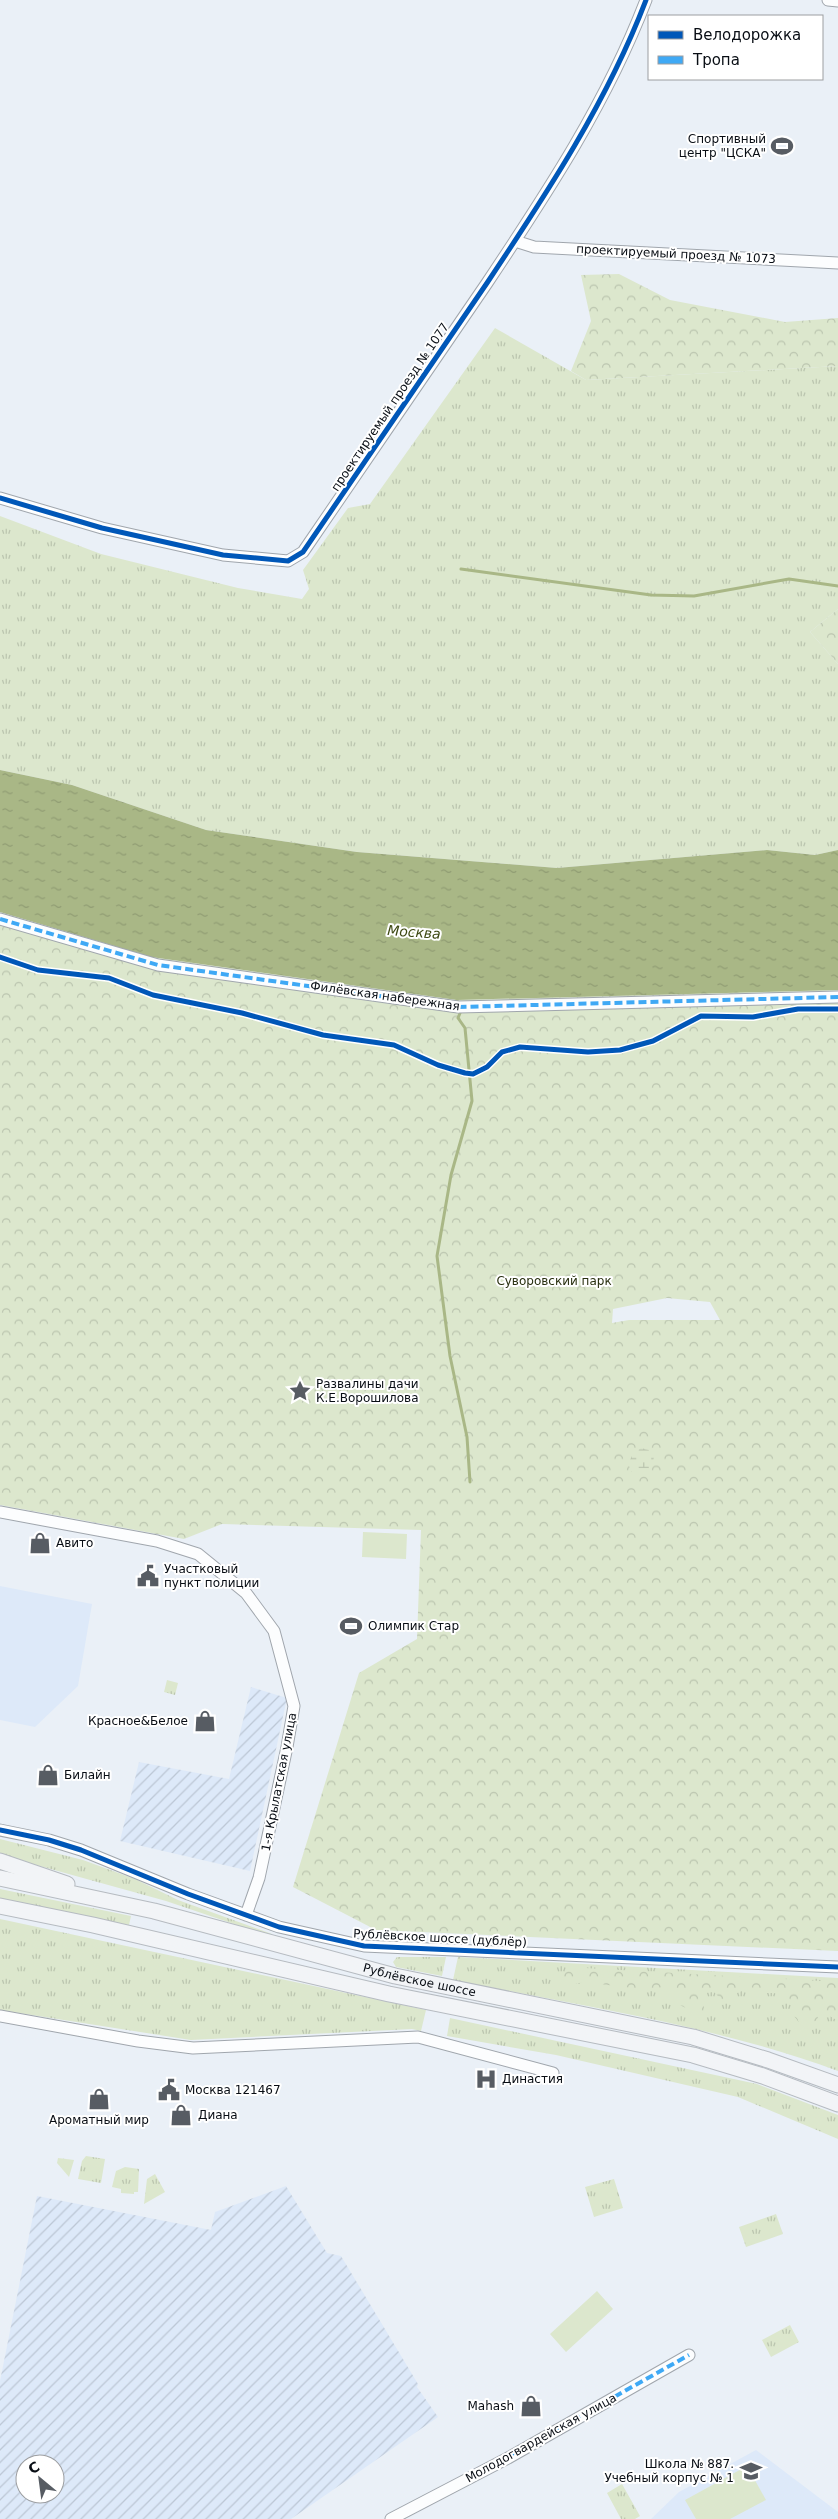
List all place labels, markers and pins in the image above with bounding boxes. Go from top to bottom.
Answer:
place label: Спортивный центр "ЦСКА" [679,132,766,160]
sports icon: Спортивный центр "ЦСКА" [769,133,795,159]
place label: Развалины дачи К.Е.Ворошилова [316,1377,419,1405]
place icon: Развалины дачи К.Е.Ворошилова [287,1378,313,1404]
shop icon: Авито [27,1530,53,1556]
place label: Авито [56,1536,93,1550]
place label: Участковый пункт полиции [164,1562,259,1590]
public building icon: Участковый пункт полиции [135,1563,161,1589]
sports icon: Олимпик Стар [338,1613,364,1639]
place label: Олимпик Стар [368,1619,459,1633]
shop icon: Красное&Белое [192,1708,218,1734]
place label: Красное&Белое [88,1714,188,1728]
shop icon: Билайн [35,1762,61,1788]
place label: Билайн [64,1768,111,1782]
hospital icon: Династия [473,2066,499,2092]
place label: Династия [502,2072,563,2086]
public building icon: Москва 121467 [156,2077,182,2103]
place label: Москва 121467 [185,2083,281,2097]
shop icon: Ароматный мир [86,2086,112,2112]
shop icon: Диана [168,2102,194,2128]
place label: Диана [198,2108,238,2122]
place label: Ароматный мир [49,2113,149,2127]
shop icon: Mahash [518,2393,544,2419]
place label: Mahash [467,2399,514,2413]
place label: Школа № 887. Учебный корпус № 1 [604,2457,734,2485]
school or university icon: Школа № 887. Учебный корпус № 1 [738,2458,764,2484]

